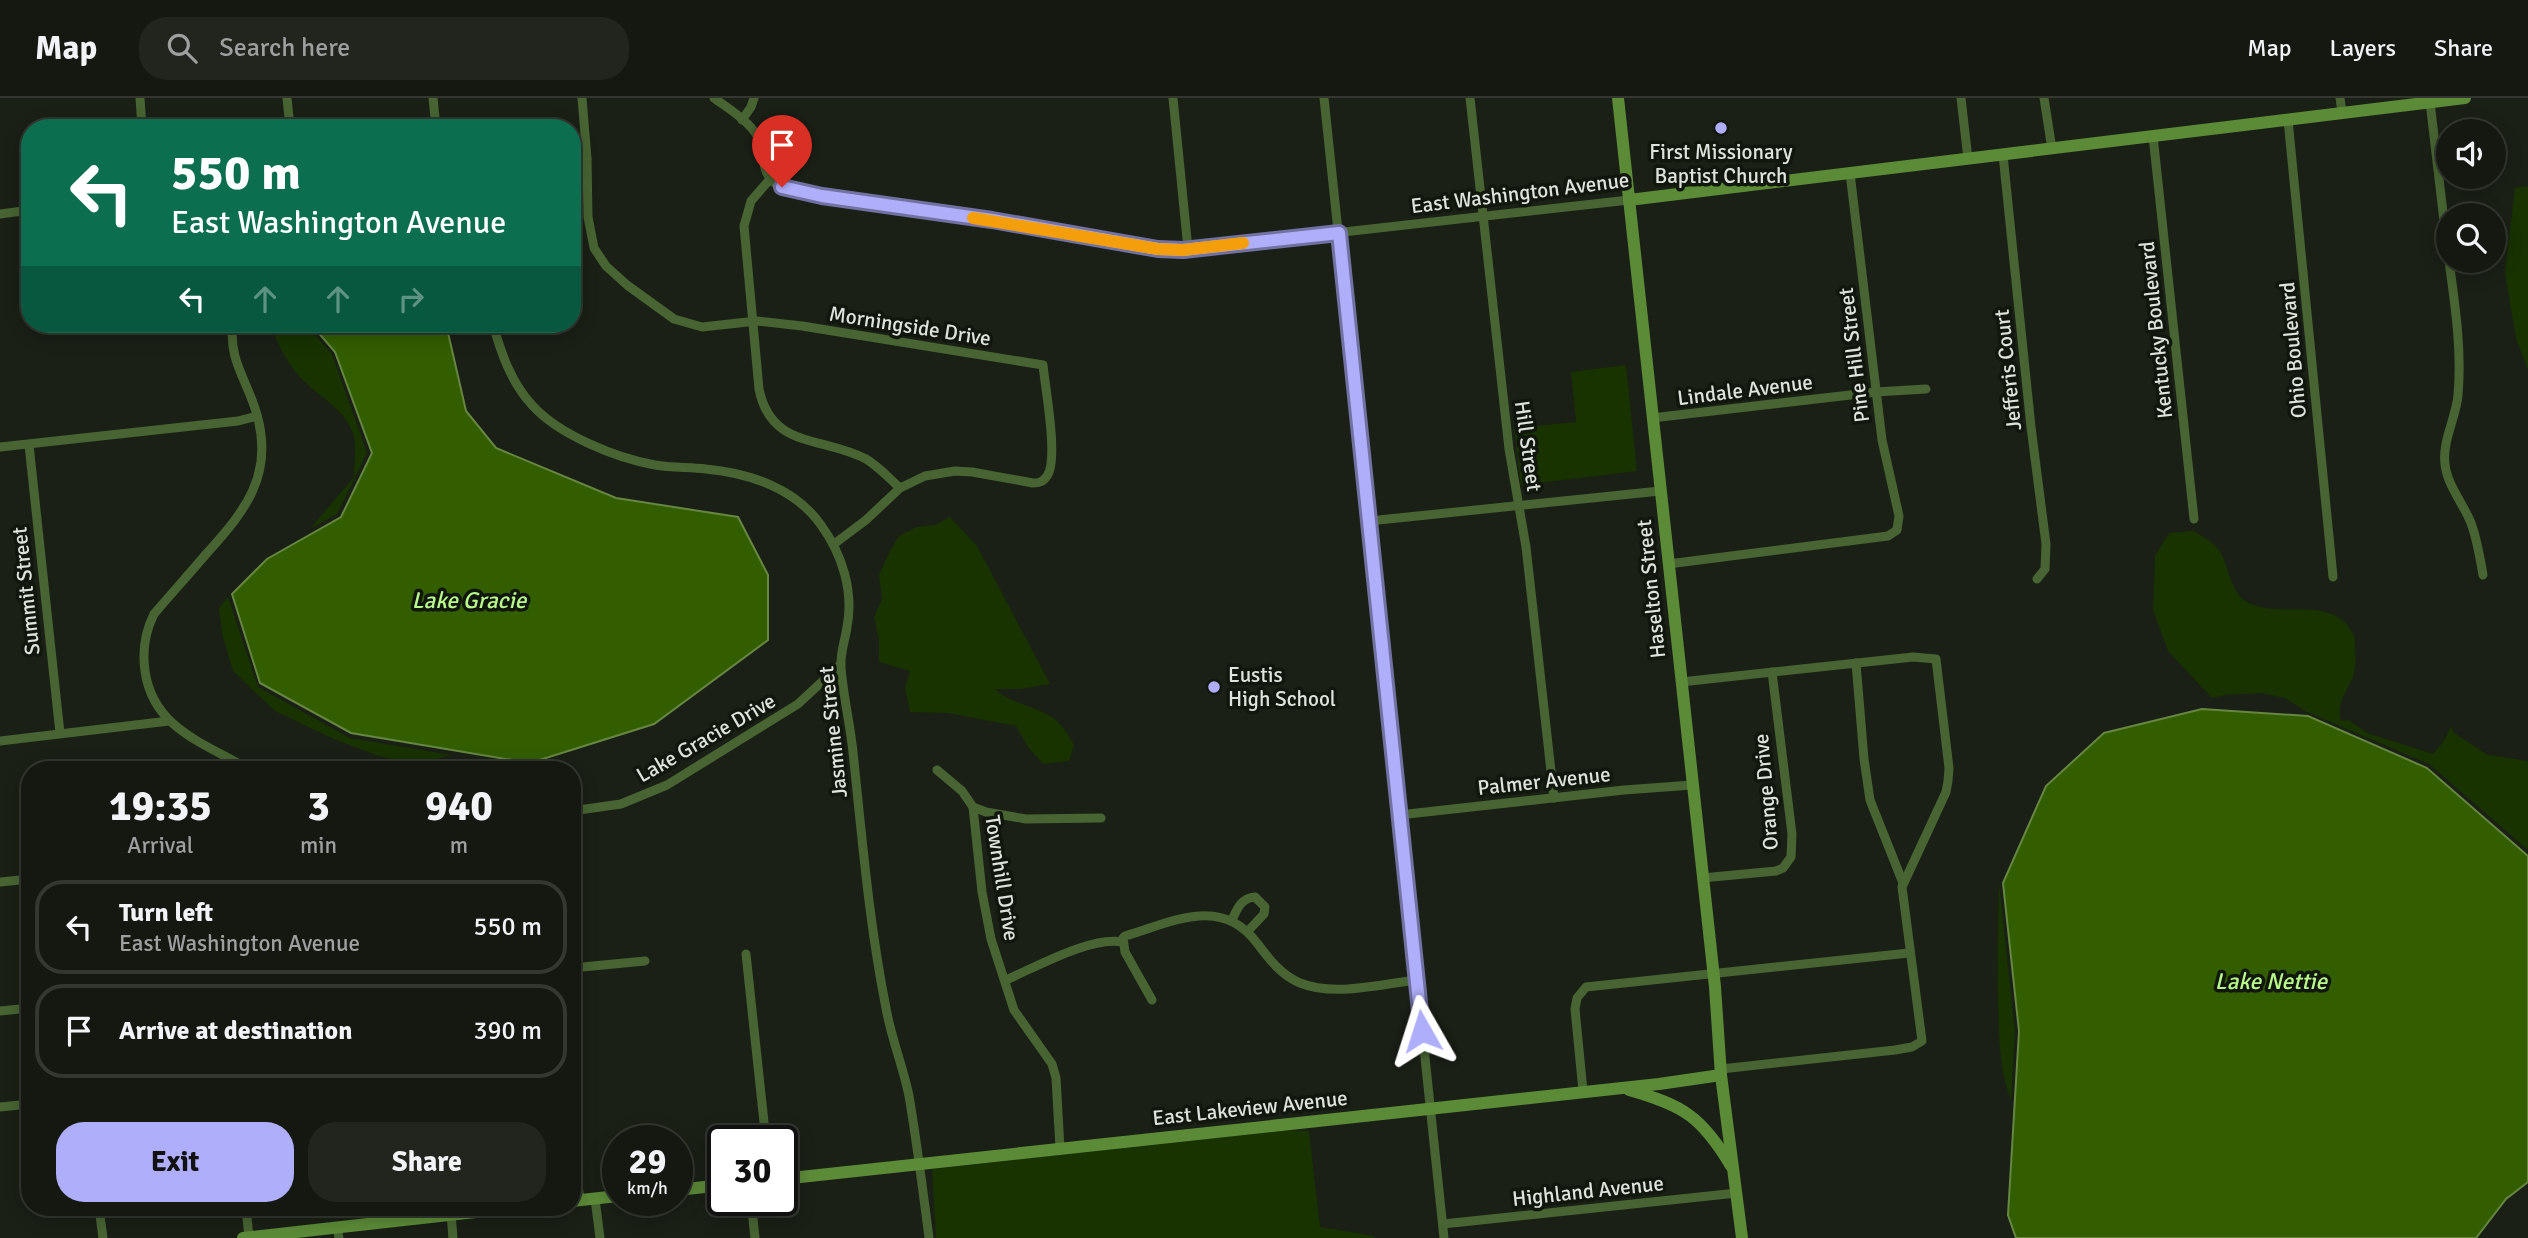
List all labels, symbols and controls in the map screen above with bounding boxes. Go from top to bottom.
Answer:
search box [139,17,629,80]
text: Map [35,28,97,69]
icon: search [163,29,201,67]
text: Search here [219,32,350,64]
text: Map [2247,33,2292,63]
text: Layers [2330,33,2396,63]
text: Share [2434,33,2493,63]
pin [752,115,812,187]
map controls [2436,119,2506,273]
button: sound [2436,119,2506,189]
marker: First Missionary Baptist Church [1713,120,1729,136]
icon: arrive [763,126,801,164]
place label: First Missionary Baptist Church [1649,139,1793,189]
text: 550 m [171,143,301,203]
icon: left [56,147,147,238]
street label: East Washington Avenue [1409,167,1631,219]
text: East Washington Avenue [171,203,506,242]
button: search [2436,203,2506,273]
street label: Kentucky Boulevard [2134,240,2178,420]
icon: left [173,280,211,318]
icon: ahead [246,280,284,318]
icon: ahead [319,280,357,318]
icon: right [392,280,430,318]
street label: Ohio Boulevard [2274,281,2312,419]
street label: Pine Hill Street [1833,286,1875,424]
street label: Morningside Drive [827,300,993,352]
street label: Jefferis Court [1989,308,2027,432]
street label: Lindale Avenue [1676,369,1814,411]
street label: Hill Street [1509,399,1547,493]
street label: Haselton Street [1631,518,1671,660]
street label: Summit Street [6,526,46,656]
water label: Lake Gracie [412,586,528,615]
place label: Eustis High School [1228,662,1336,712]
street label: Jasmine Street [813,665,853,799]
marker: Eustis High School [1206,679,1222,695]
street label: Lake Gracie Drive [632,688,780,788]
street label: Orange Drive [1748,733,1784,851]
street label: Palmer Avenue [1476,761,1612,801]
text: 19:35 [109,781,212,832]
text: 3 [307,781,330,832]
text: 940 [425,781,493,832]
street label: Townhill Drive [979,813,1025,943]
text: Arrival [127,831,194,860]
text: min [300,831,337,860]
text: m [450,831,468,860]
text: Turn left [119,897,213,929]
icon: left [60,908,98,946]
text: 550 m [473,911,542,943]
text: East Washington Avenue [119,929,360,958]
water label: Lake Nettie [2215,967,2329,996]
position arrow [1385,994,1459,1068]
icon: arrive [60,1012,98,1050]
text: Arrive at destination [119,1015,352,1047]
text: 390 m [473,1015,542,1047]
street label: East Lakeview Avenue [1151,1085,1349,1131]
button: Exit [56,1122,294,1202]
button: Share [308,1122,546,1202]
speed limit sign: 30 [707,1125,798,1216]
text: 29 [629,1140,666,1183]
street label: Highland Avenue [1511,1170,1665,1212]
text: km/h [627,1177,668,1199]

